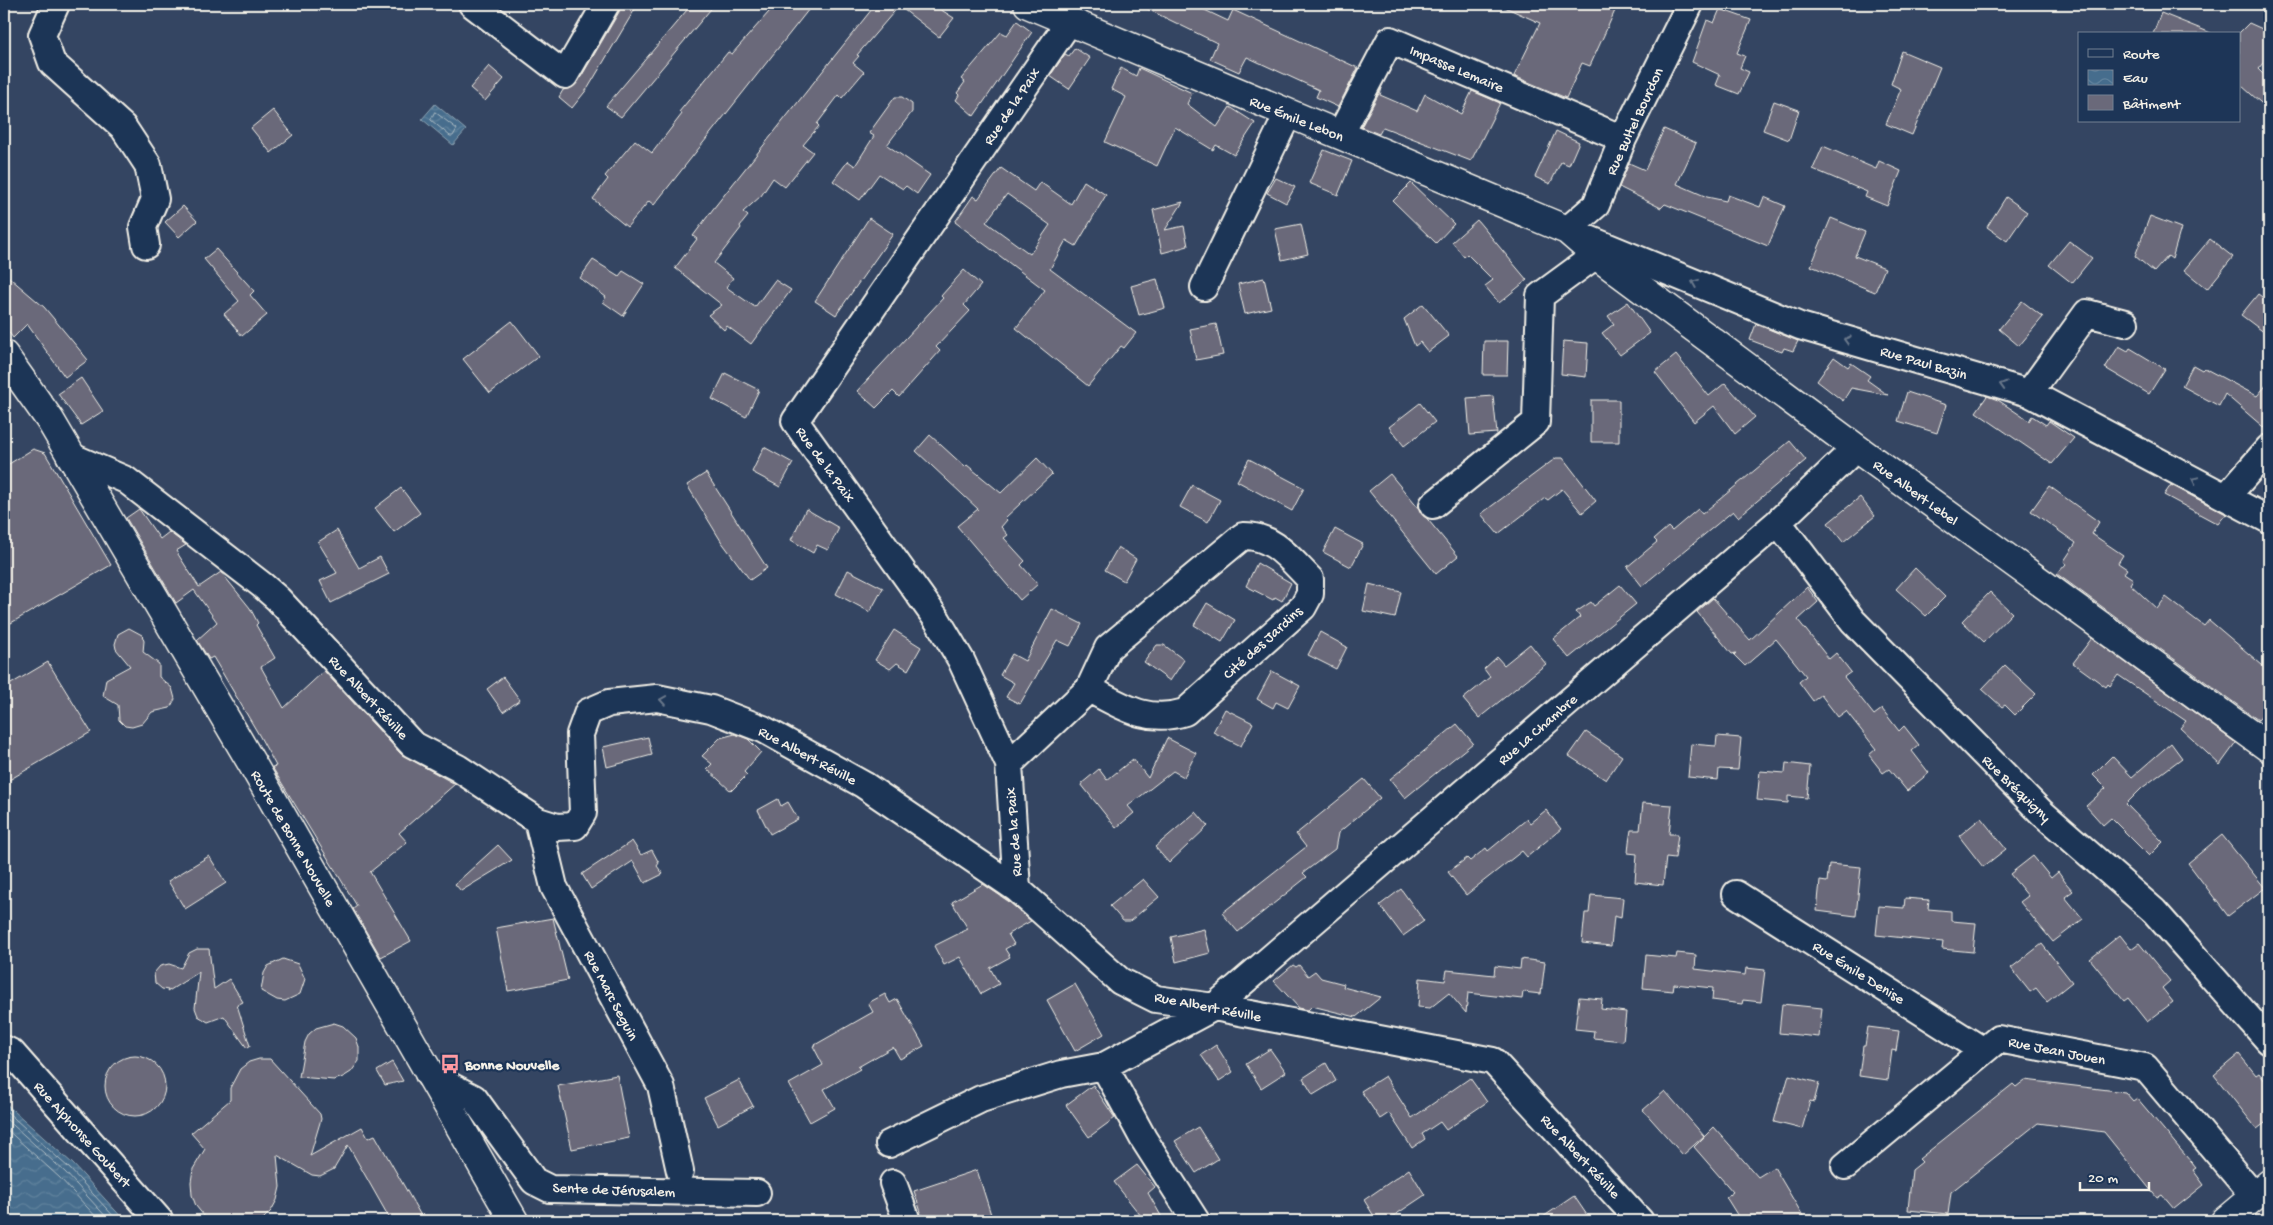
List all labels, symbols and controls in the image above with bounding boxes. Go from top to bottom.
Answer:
legend [2078,32,2240,122]
street label: Impasse Lemaire [1406,42,1506,98]
text: Route [2123,46,2160,64]
street label: Rue de la Paix [980,65,1045,149]
street label: Rue Bultel Bourdon [1603,65,1669,178]
text: Eau [2123,70,2148,88]
street label: Rue Émile Lebon [1246,93,1346,147]
text: Bâtiment [2122,96,2182,114]
one-way arrow [1691,279,1700,289]
one-way arrow [1844,335,1852,345]
street label: Rue Paul Bazin [1878,343,1969,385]
one-way arrow [1999,380,2008,391]
street label: Rue de la Paix [791,424,858,507]
street label: Rue Albert Lebel [1869,457,1961,531]
one-way arrow [2191,476,2200,487]
street label: Cité des Jardins [1220,603,1307,684]
street label: Rue Albert Réville [324,652,411,744]
street label: Rue La Chambre [1495,691,1582,770]
one-way arrow [659,695,667,706]
street label: Rue Albert Réville [755,723,860,790]
street label: Rue Bréquigny [1977,752,2054,827]
street label: Route de Bonne Nouvelle [246,768,339,911]
street label: Rue de la Paix [1003,787,1027,877]
street label: Rue Émile Denise [1809,938,1908,1009]
street label: Rue Marc Seguin [579,948,642,1044]
street label: Rue Albert Réville [1152,989,1263,1027]
street label: Rue Jean Jouen [2007,1034,2107,1070]
bus stop icon: Bonne Nouvelle [439,1053,461,1075]
place label: Bonne Nouvelle [464,1057,561,1075]
street label: Rue Alphonse Goubert [29,1078,135,1194]
street label: Rue Albert Réville [1536,1111,1623,1203]
scale bar [2080,1160,2149,1192]
text: 20 m [2088,1170,2118,1188]
street label: Sente de Jérusalem [552,1180,676,1202]

